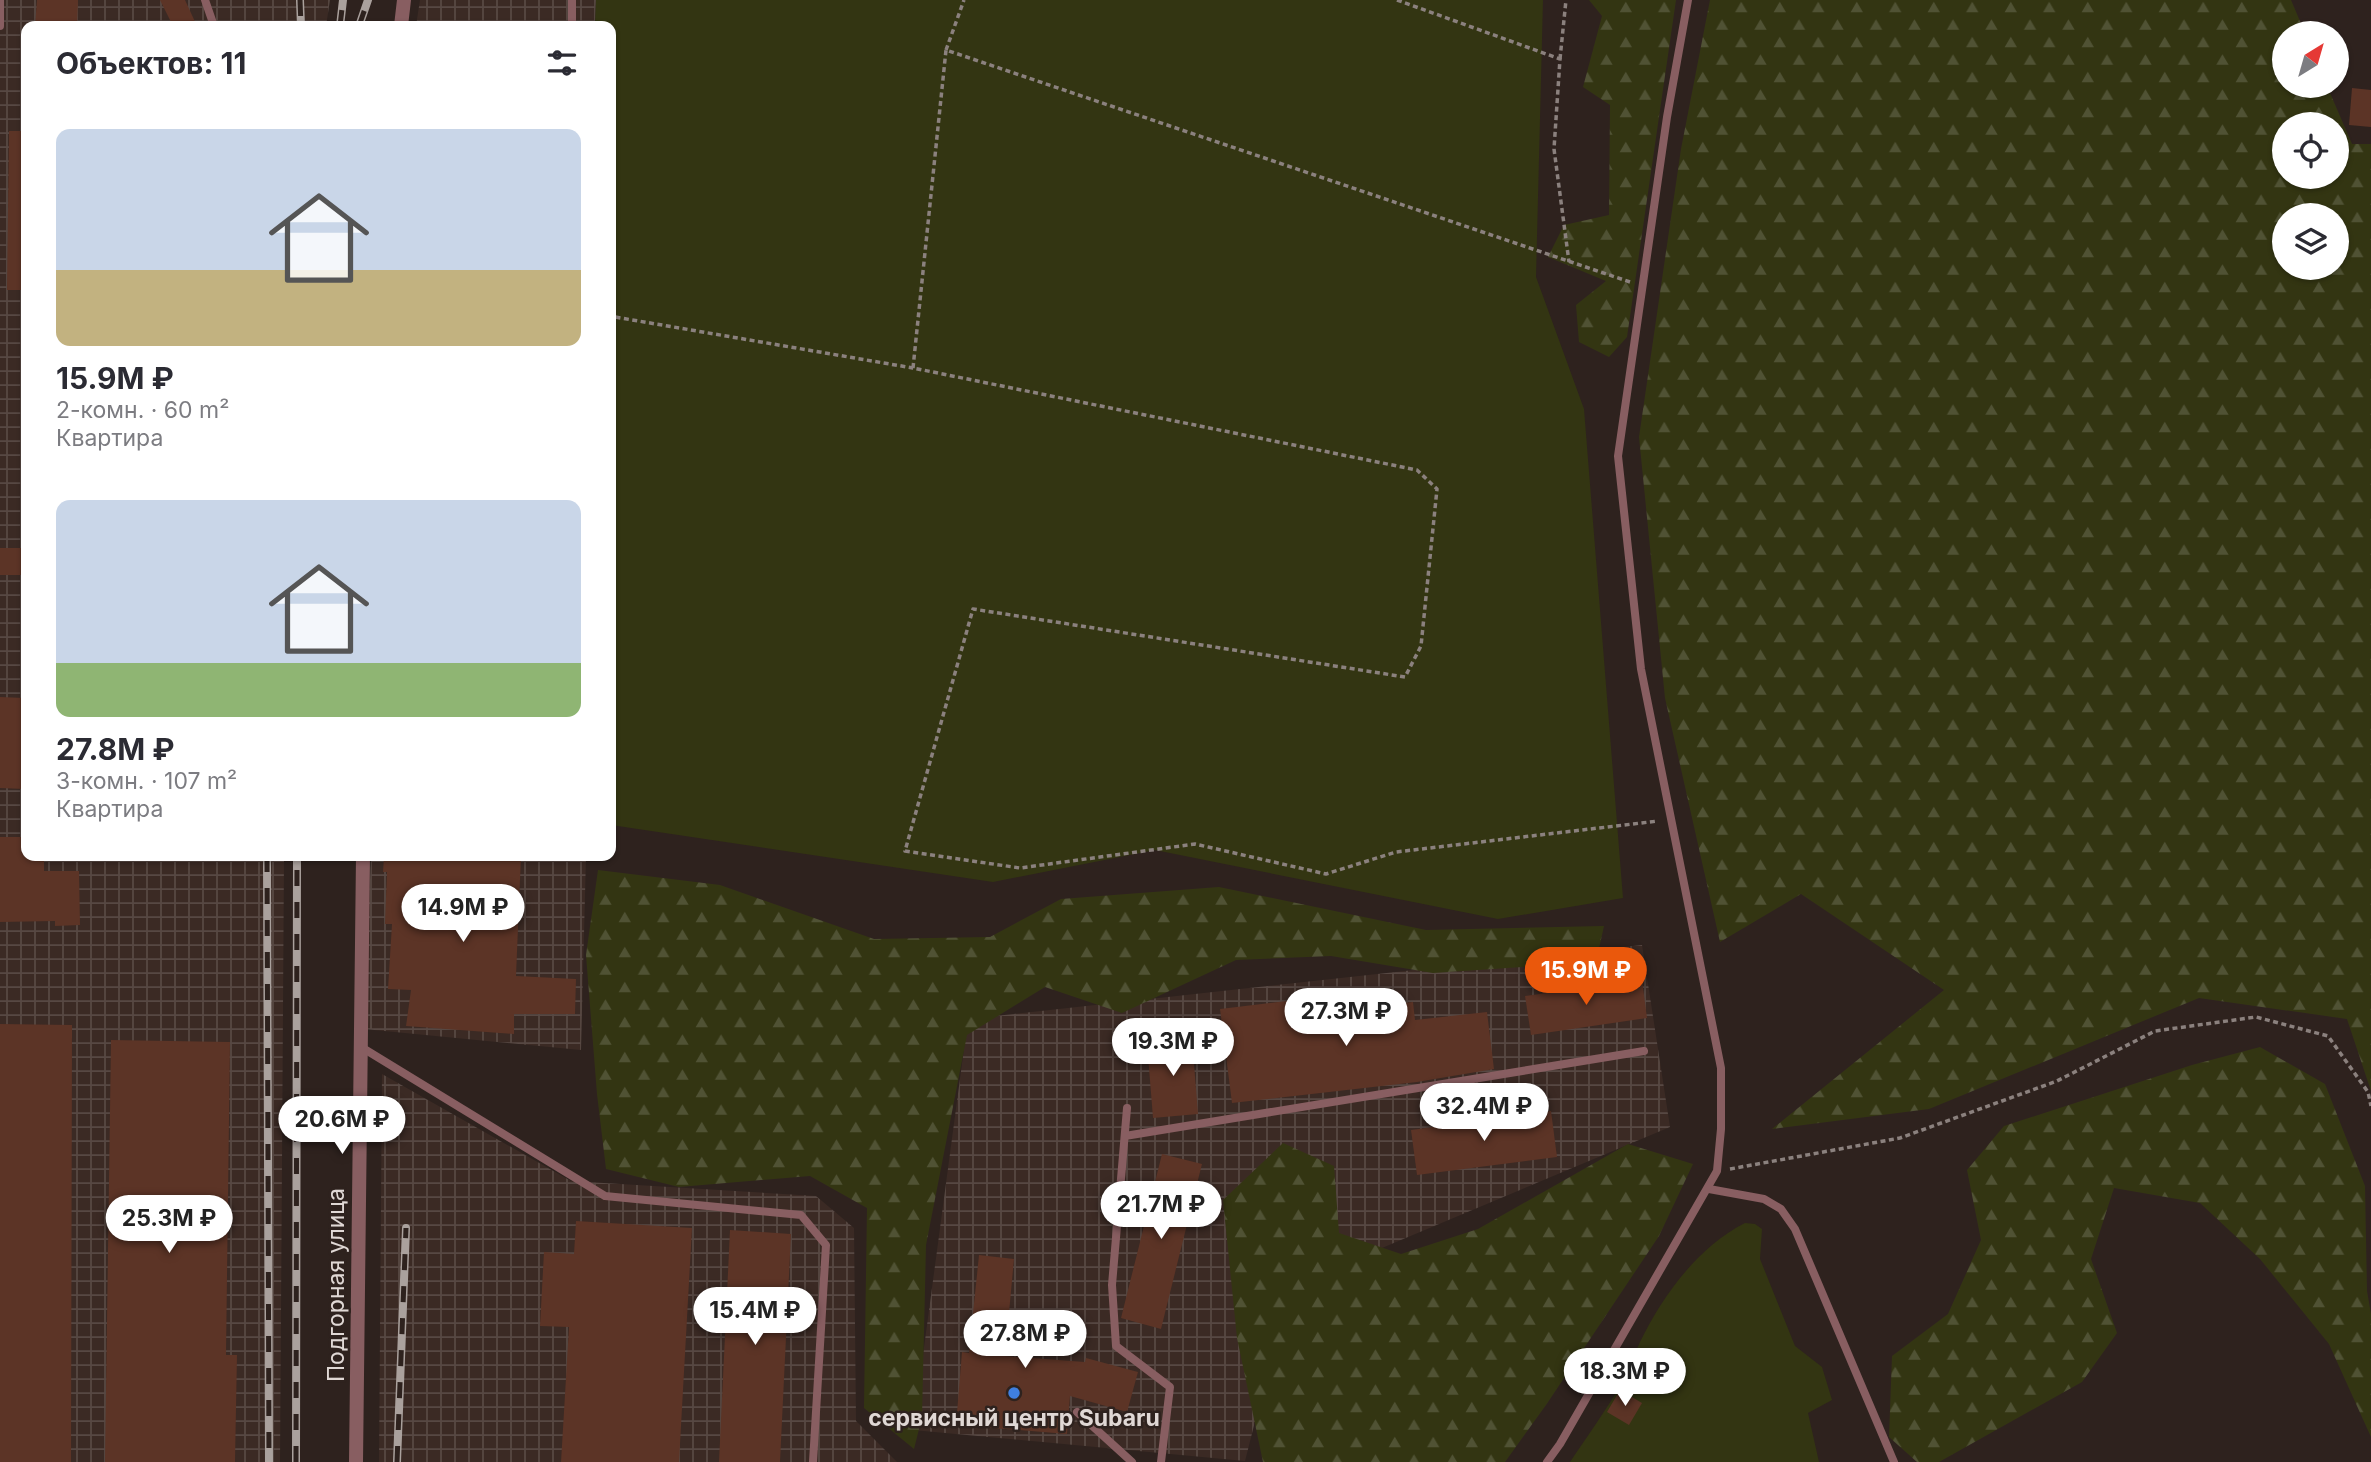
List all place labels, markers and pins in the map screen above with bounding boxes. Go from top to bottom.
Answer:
pin: 14.9M ₽ [398,884,528,944]
pin: 15.9M ₽ [1521,948,1651,1007]
pin: 27.3M ₽ [1281,988,1411,1048]
pin: 19.3M ₽ [1108,1018,1238,1078]
pin: 32.4M ₽ [1419,1084,1549,1143]
pin: 20.6M ₽ [277,1096,407,1156]
pin: 21.7M ₽ [1096,1182,1226,1241]
pin: 25.3M ₽ [104,1196,234,1255]
pin: 15.4M ₽ [690,1288,820,1347]
pin: 27.8M ₽ [960,1310,1090,1370]
pin: 18.3M ₽ [1560,1348,1690,1408]
marker: сервисный центр Subaru [1006,1385,1022,1401]
place label: сервисный центр Subaru [868,1404,1160,1432]

